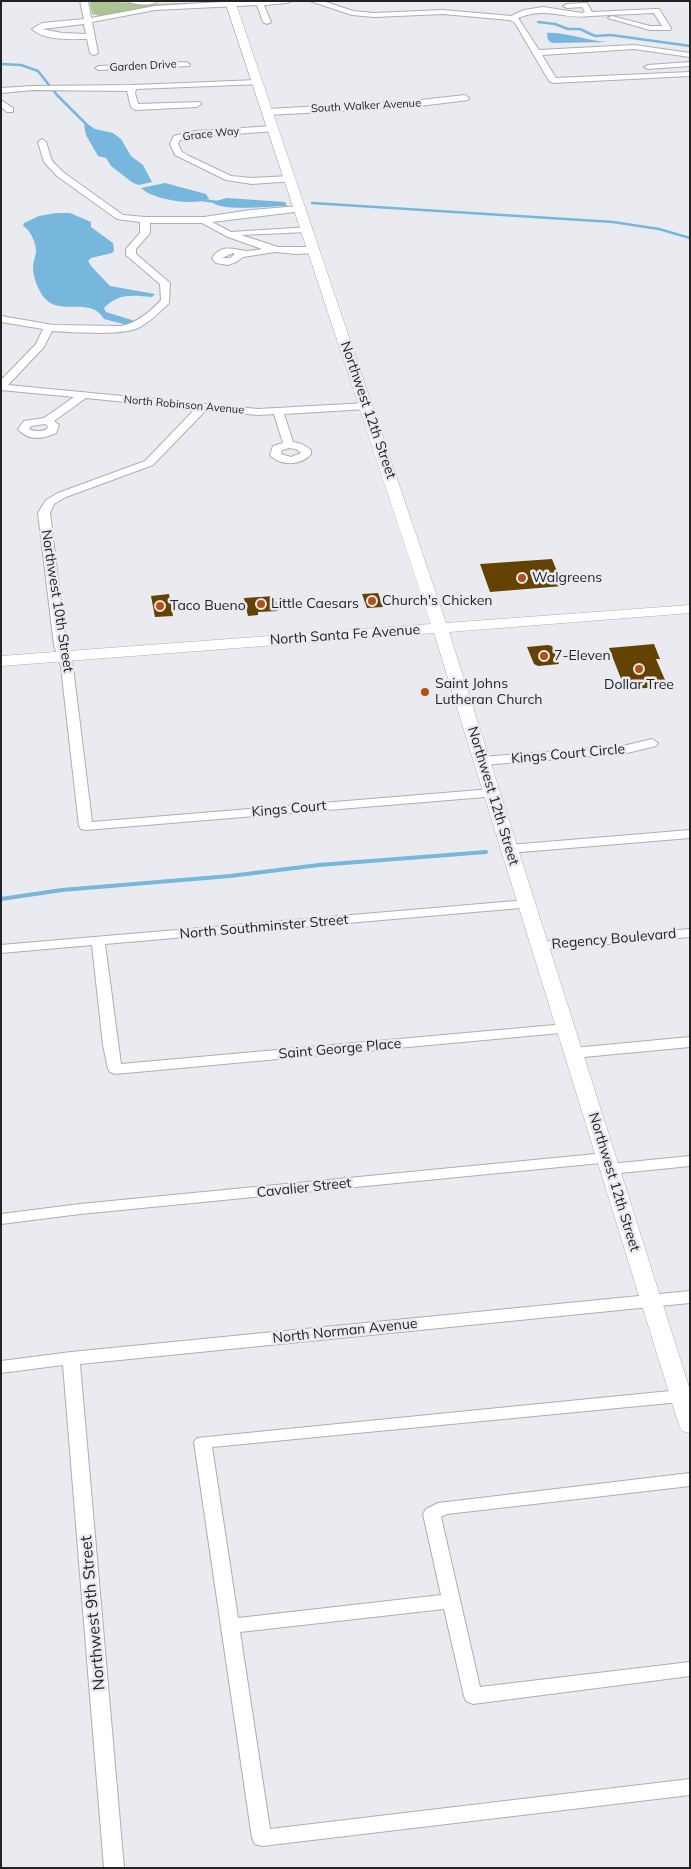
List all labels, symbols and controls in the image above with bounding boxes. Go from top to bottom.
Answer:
street label: Garden Drive [109,58,177,74]
street label: South Walker Avenue [311,97,421,115]
street label: Grace Way [182,124,240,144]
street label: Northwest 12th Street [337,339,399,481]
street label: North Robinson Avenue [123,393,245,417]
street label: Northwest 10th Street [37,528,77,674]
place label: Walgreens [532,570,602,586]
marker: Walgreens [516,572,528,584]
place label: Church's Chicken [382,593,493,609]
marker: Church's Chicken [366,595,378,607]
place label: Little Caesars [271,596,359,612]
place label: Taco Bueno [170,598,246,614]
marker: Little Caesars [255,598,267,610]
marker: Taco Bueno [154,600,166,612]
street label: North Santa Fe Avenue [269,621,421,649]
place label: 7-Eleven [554,648,611,664]
marker: 7-Eleven [538,650,550,662]
marker: Dollar Tree [633,663,645,675]
place label: Saint Johns Lutheran Church [435,676,543,709]
place label: Dollar Tree [604,677,674,693]
marker: Saint Johns Lutheran Church [419,686,431,698]
street label: Northwest 12th Street [464,725,522,867]
street label: Kings Court Circle [510,741,626,767]
street label: Kings Court [251,797,327,821]
street label: North Southminster Street [179,911,349,943]
street label: Regency Boulevard [551,925,677,953]
street label: Saint George Place [278,1035,402,1063]
street label: Northwest 12th Street [585,1111,643,1253]
street label: Cavalier Street [256,1175,352,1201]
street label: North Norman Avenue [272,1315,418,1347]
street label: Northwest 9th Street [77,1535,109,1691]

